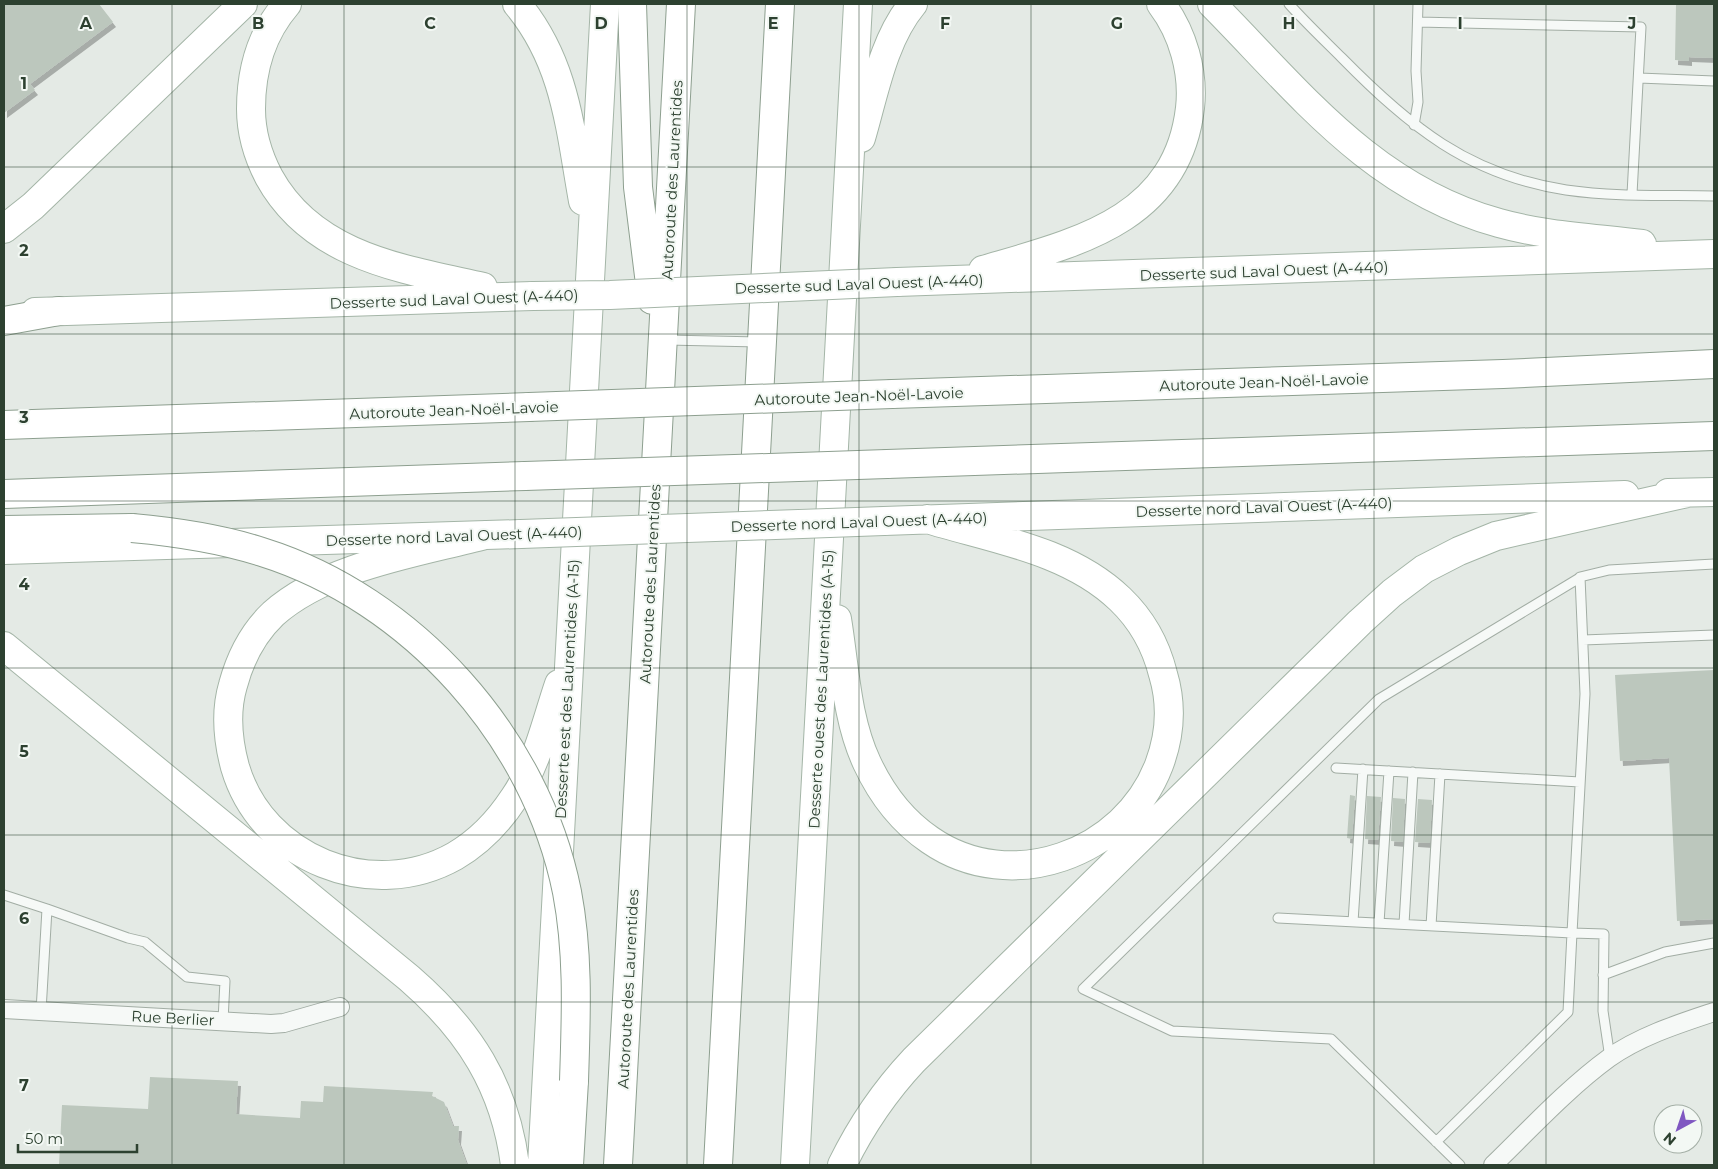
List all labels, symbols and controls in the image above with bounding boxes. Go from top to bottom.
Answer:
text: A [79,14,93,33]
text: B [252,14,264,33]
text: C [424,14,436,33]
text: D [594,14,608,33]
text: E [768,14,778,33]
text: F [940,14,950,33]
text: G [1111,14,1123,33]
text: H [1283,14,1295,33]
text: I [1457,14,1463,33]
text: J [1627,14,1636,33]
text: 1 [21,74,27,93]
street label: Autoroute des Laurentides [657,80,687,280]
text: 2 [19,241,29,260]
street label: Desserte sud Laval Ouest (A-440) [1139,257,1389,285]
street label: Desserte sud Laval Ouest (A-440) [734,270,984,298]
street label: Desserte sud Laval Ouest (A-440) [329,285,579,313]
street label: Autoroute Jean-Noël-Lavoie [1159,369,1369,395]
street label: Autoroute Jean-Noël-Lavoie [754,383,964,409]
street label: Autoroute Jean-Noël-Lavoie [349,397,559,423]
text: 3 [18,408,29,427]
street label: Autoroute des Laurentides [635,484,665,684]
street label: Desserte nord Laval Ouest (A-440) [1135,493,1393,521]
street label: Desserte nord Laval Ouest (A-440) [730,508,988,536]
street label: Desserte nord Laval Ouest (A-440) [325,522,583,550]
street label: Desserte ouest des Laurentides (A-15) [804,549,838,829]
street label: Desserte est des Laurentides (A-15) [551,559,583,819]
text: 4 [18,575,30,594]
text: 5 [19,742,29,761]
street label: Autoroute des Laurentides [613,889,643,1089]
text: 6 [19,909,29,928]
street label: Rue Berlier [131,1006,215,1030]
text: 7 [19,1076,29,1095]
north arrow [1653,1104,1703,1154]
scale bar [18,1122,136,1154]
text: N [1660,1128,1680,1149]
text: 50 m [25,1129,63,1148]

